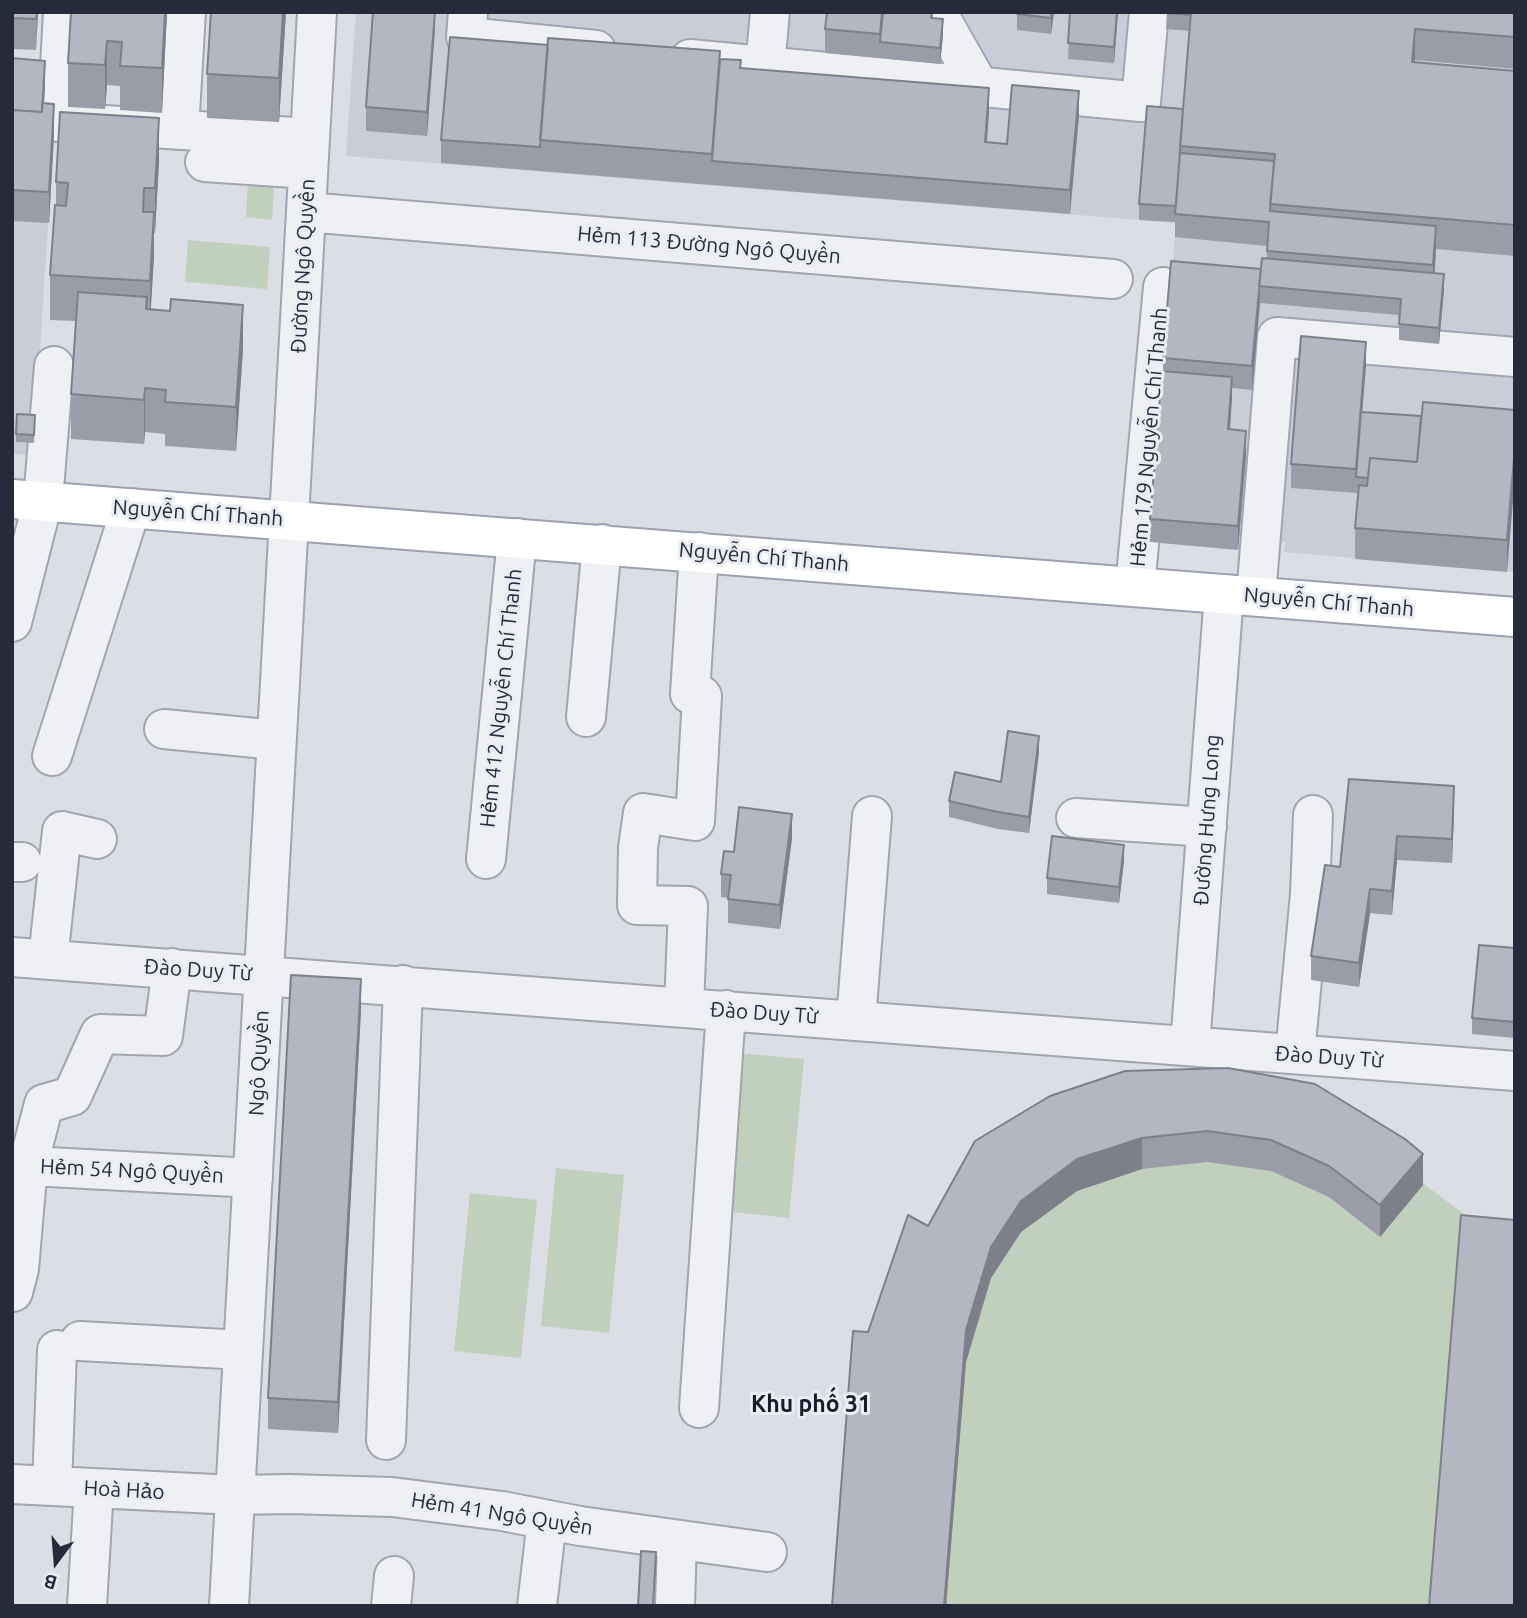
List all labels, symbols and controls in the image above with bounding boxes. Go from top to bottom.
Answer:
street label: Đường Ngô Quyền [286,178,320,354]
street label: Hẻm 113 Đường Ngô Quyền [576,221,842,269]
street label: Hẻm 179 Nguyễn Chí Thanh [1125,306,1173,568]
street label: Nguyễn Chí Thanh [112,494,284,532]
street label: Nguyễn Chí Thanh [678,537,850,577]
street label: Hẻm 412 Nguyễn Chí Thanh [475,567,527,829]
street label: Nguyễn Chí Thanh [1243,582,1415,622]
street label: Đường Hưng Long [1188,734,1226,906]
street label: Đào Duy Từ [143,954,253,986]
street label: Đào Duy Từ [709,997,819,1029]
street label: Ngô Quyền [244,1009,274,1117]
street label: Đào Duy Từ [1274,1041,1384,1073]
street label: Hẻm 54 Ngô Quyền [40,1154,224,1188]
district label: Khu phố 31 [751,1390,871,1418]
street label: Hoà Hảo [83,1475,165,1505]
street label: Hẻm 41 Ngô Quyền [409,1487,595,1541]
north arrow [21,1527,91,1597]
text: B [41,1570,59,1595]

